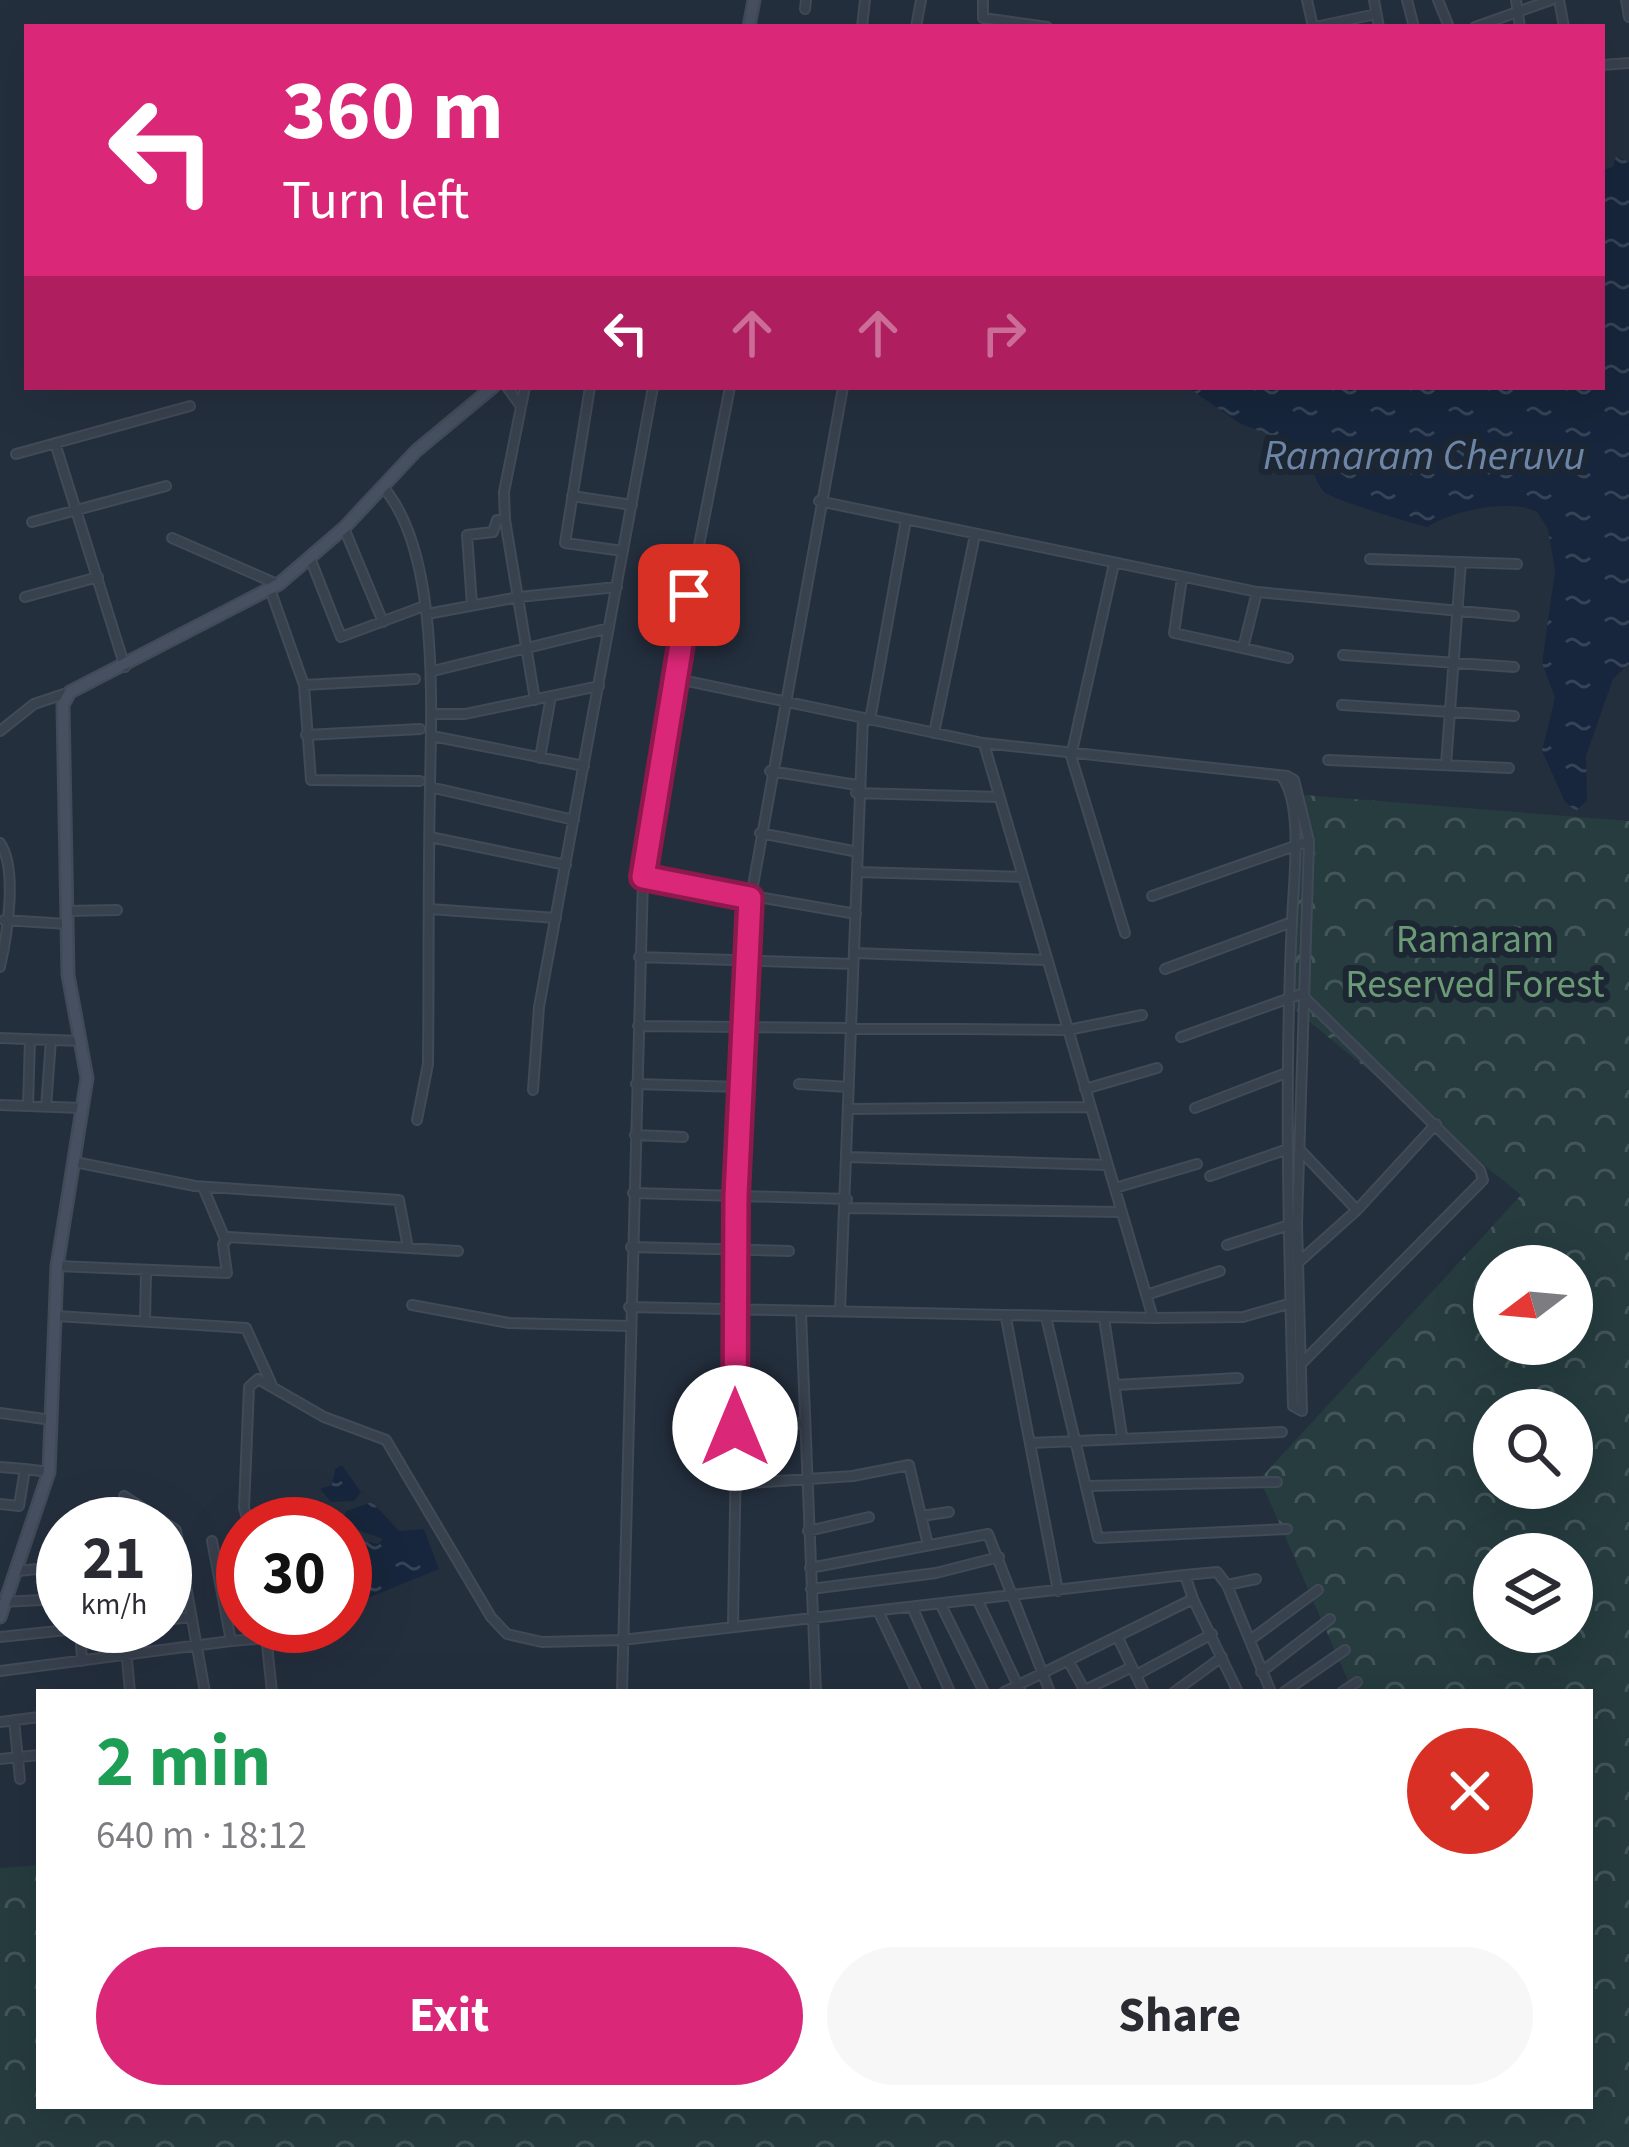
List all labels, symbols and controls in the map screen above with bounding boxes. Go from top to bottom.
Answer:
text: 360 m [282,52,504,172]
icon: left [84,72,240,228]
text: Turn left [282,163,469,240]
icon: left [593,300,659,366]
icon: ahead [719,300,785,366]
icon: ahead [845,300,911,366]
icon: right [971,300,1037,366]
water label: Ramaram Cheruvu [1263,426,1585,486]
pin [638,544,740,646]
icon: arrive [656,562,722,628]
park label: Ramaram Reserved Forest [1345,912,1605,1013]
north arrow [1473,1245,1593,1365]
map controls [1473,1245,1593,1653]
position arrow [672,1365,798,1491]
button: search [1473,1389,1593,1509]
speed limit sign: 30 [216,1497,372,1653]
text: 21 [82,1517,146,1602]
button: layers [1473,1533,1593,1653]
text: km/h [81,1583,147,1626]
text: 2 min [96,1711,271,1814]
button: close [1407,1728,1533,1854]
text: 640 m · 18:12 [96,1808,307,1864]
button: Exit [96,1947,803,2085]
button: Share [827,1947,1533,2085]

